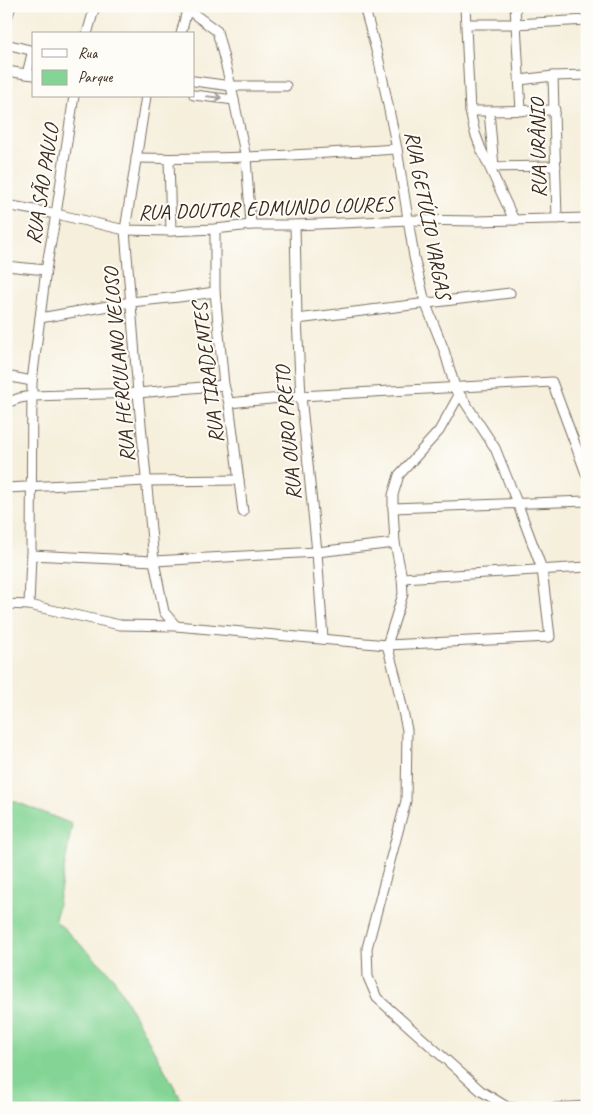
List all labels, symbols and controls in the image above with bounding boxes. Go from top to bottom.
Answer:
legend [32,32,195,98]
text: Rua [78,44,98,63]
text: Parque [78,68,114,87]
one-way arrow [206,93,222,102]
street label: RUA URÂNIO [524,96,552,198]
street label: RUA SÃO PAULO [20,120,65,246]
street label: RUA GETÚLIO VARGAS [399,129,458,304]
street label: RUA DOUTOR EDMUNDO LOURES [138,190,397,225]
street label: RUA HERCULANO VELOSO [97,264,140,463]
street label: RUA TIRADENTES [186,298,230,445]
street label: RUA OURO PRETO [269,362,307,501]

